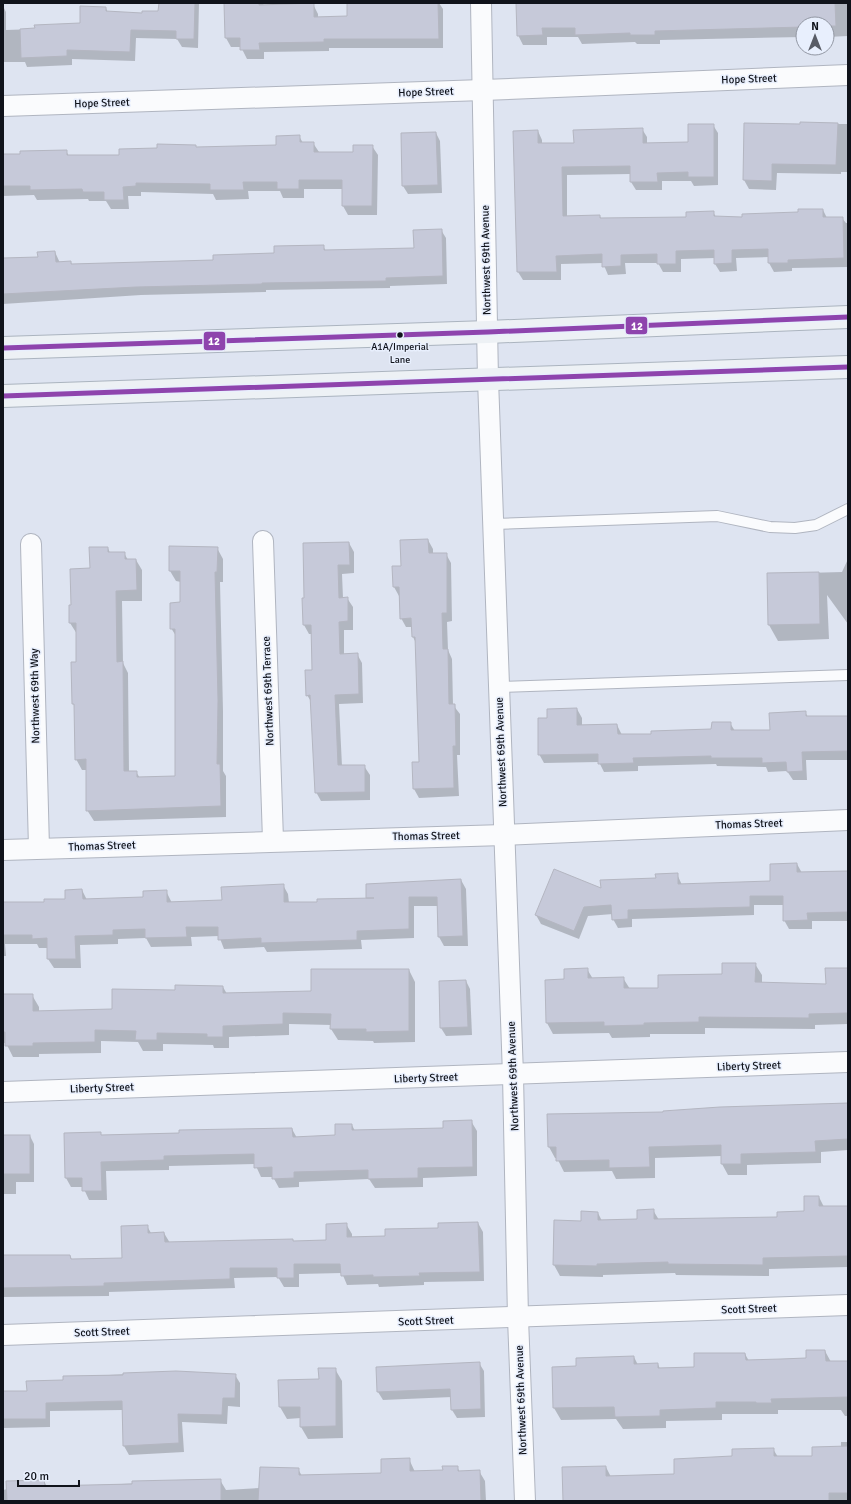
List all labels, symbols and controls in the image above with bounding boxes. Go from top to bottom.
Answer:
north arrow [795,16,835,56]
text: N [811,20,819,33]
street label: Hope Street [721,72,777,86]
street label: Hope Street [398,85,454,99]
street label: Hope Street [74,96,130,110]
street label: Northwest 69th Avenue [479,205,493,315]
line badge: 12 [625,316,648,335]
text: 12 [631,320,643,333]
marker: A1A/Imperial Lane [395,330,405,340]
line badge: 12 [203,331,226,351]
text: 12 [208,335,220,348]
place label: A1A/Imperial Lane [371,341,429,366]
street label: Northwest 69th Terrace [260,636,276,746]
street label: Northwest 69th Way [28,647,42,744]
street label: Northwest 69th Avenue [493,697,509,807]
street label: Thomas Street [715,816,783,832]
street label: Thomas Street [392,829,460,843]
street label: Thomas Street [68,838,136,854]
street label: Northwest 69th Avenue [505,1021,521,1131]
street label: Liberty Street [717,1058,781,1074]
street label: Liberty Street [394,1070,458,1086]
street label: Liberty Street [70,1080,134,1096]
street label: Scott Street [721,1302,777,1316]
street label: Scott Street [398,1314,454,1328]
street label: Scott Street [74,1325,130,1339]
street label: Northwest 69th Avenue [513,1345,529,1455]
scale bar [18,1462,79,1488]
text: 20 m [24,1469,49,1484]

